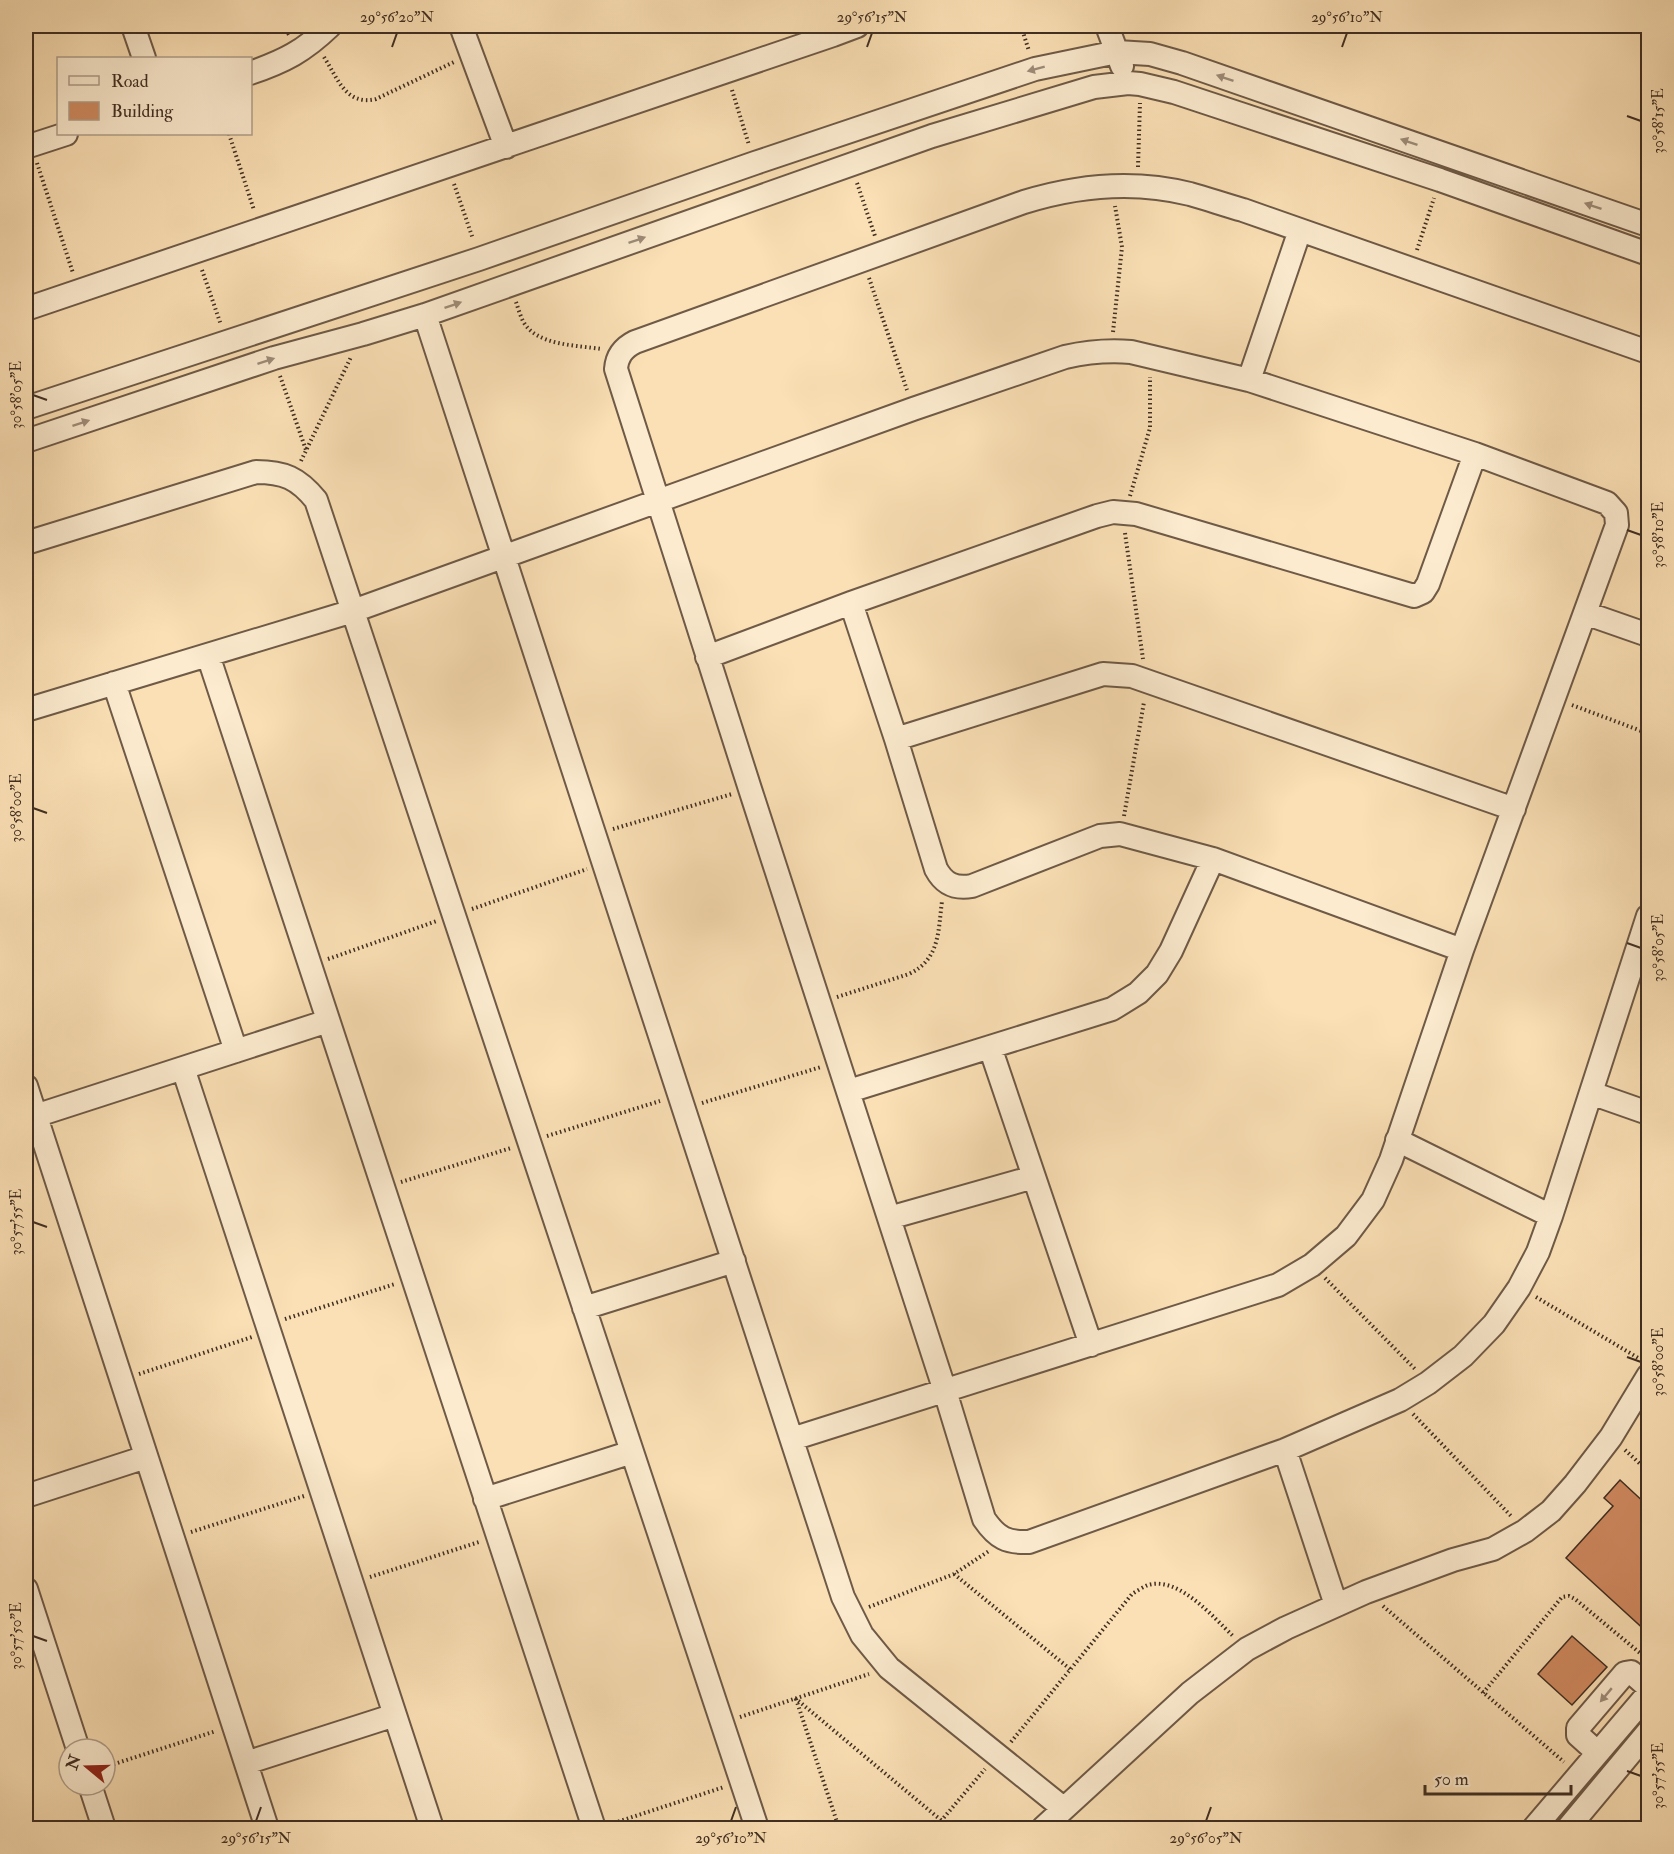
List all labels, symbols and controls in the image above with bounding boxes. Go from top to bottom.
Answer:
text: 29°56'20"N [360,8,434,27]
text: 29°56'15"N [837,8,908,27]
text: 29°56'10"N [1311,8,1383,27]
legend [57,57,252,135]
one-way arrow [1026,65,1045,75]
text: Road [111,70,149,93]
one-way arrow [1216,72,1234,82]
text: 30°58'15"E [1649,88,1668,154]
text: Building [111,100,174,123]
one-way arrow [1400,136,1418,146]
one-way arrow [1584,200,1602,210]
one-way arrow [628,235,646,245]
one-way arrow [444,299,462,309]
one-way arrow [257,356,275,365]
text: 30°58'05"E [7,361,26,429]
one-way arrow [72,417,90,427]
text: 30°58'10"E [1649,502,1668,568]
text: 30°58'00"E [7,773,26,842]
text: 30°58'05"E [1649,914,1668,982]
text: 30°57'55"E [7,1189,26,1255]
text: 30°58'00"E [1649,1327,1668,1396]
text: 30°57'50"E [7,1602,26,1670]
one-way arrow [1600,1687,1613,1703]
north arrow [57,1737,117,1797]
text: 30°57'55"E [1649,1743,1668,1809]
text: N [62,1752,86,1773]
scale bar [1425,1758,1570,1796]
text: 50 m [1434,1768,1469,1791]
text: 29°56'15"N [221,1829,292,1848]
text: 29°56'10"N [695,1829,767,1848]
text: 29°56'05"N [1170,1829,1243,1848]

